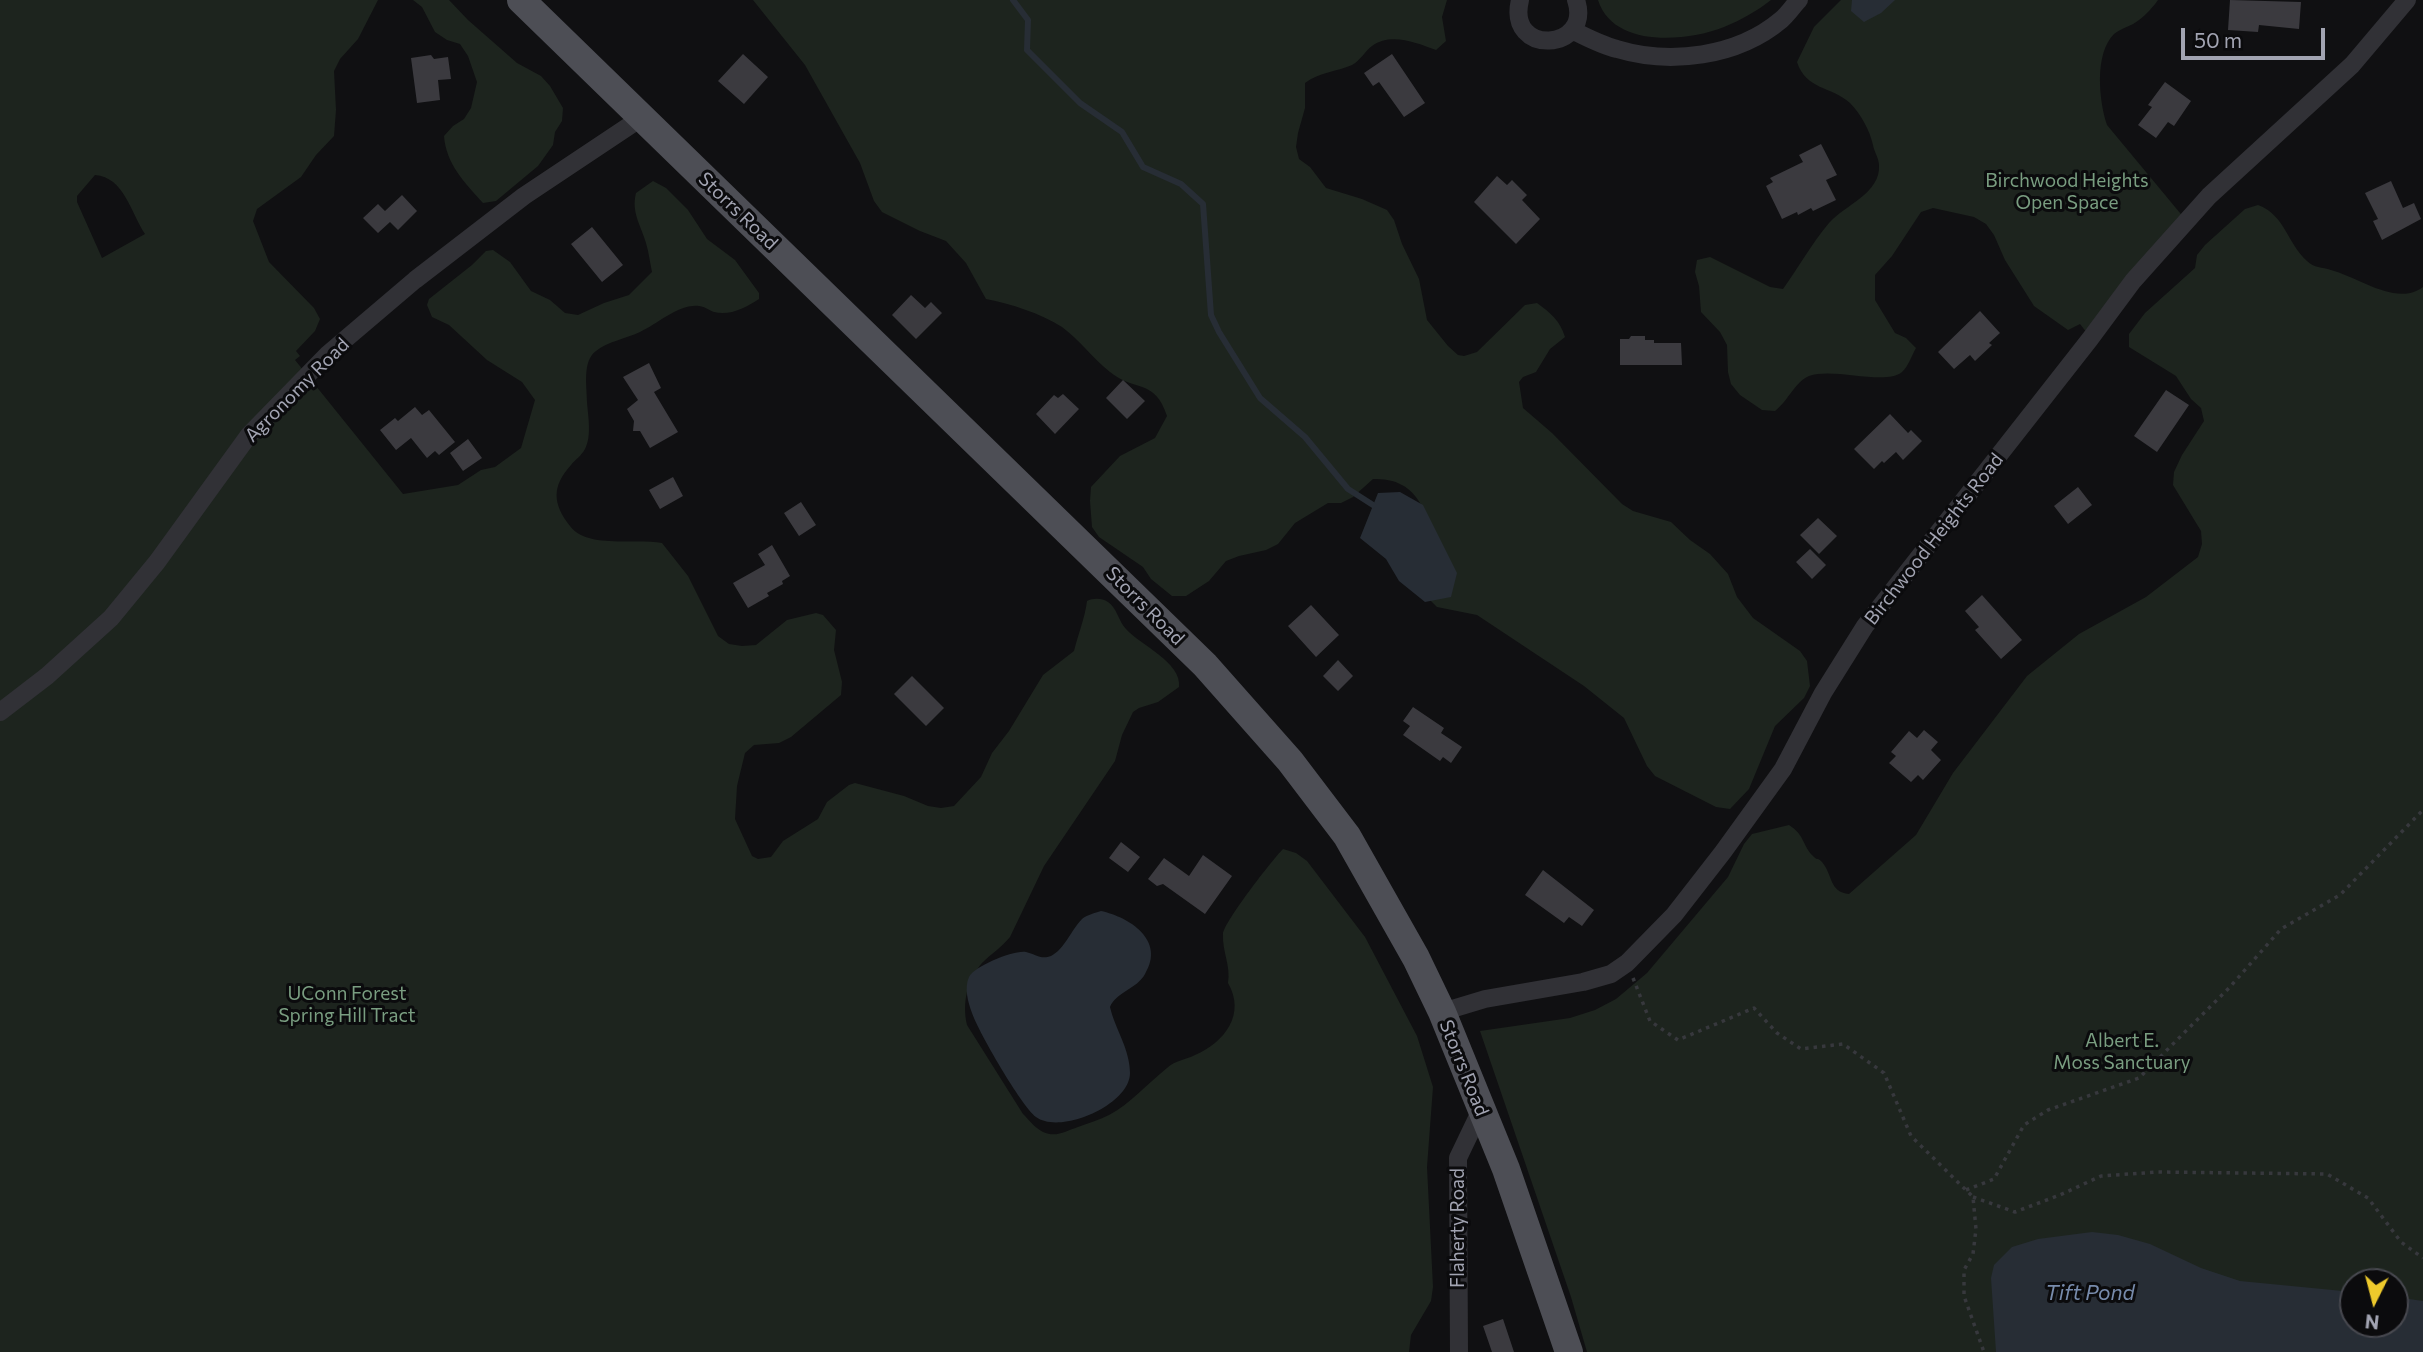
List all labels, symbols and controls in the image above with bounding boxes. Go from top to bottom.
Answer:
scale bar [2185,14,2328,58]
text: 50 m [2194,27,2242,52]
street label: Storrs Road [694,168,782,254]
park label: Birchwood Heights Open Space [1985,170,2149,214]
street label: Agronomy Road [240,333,354,447]
street label: Birchwood Heights Road [1860,449,2008,629]
street label: Storrs Road [1101,562,1189,650]
park label: UConn Forest Spring Hill Tract [278,983,416,1027]
street label: Storrs Road [1434,1017,1494,1119]
park label: Albert E. Moss Sanctuary [2053,1030,2191,1074]
street label: Flaherty Road [1447,1168,1469,1288]
north arrow [2339,1268,2409,1338]
water label: Tift Pond [2045,1280,2135,1306]
text: N [2364,1310,2380,1335]

